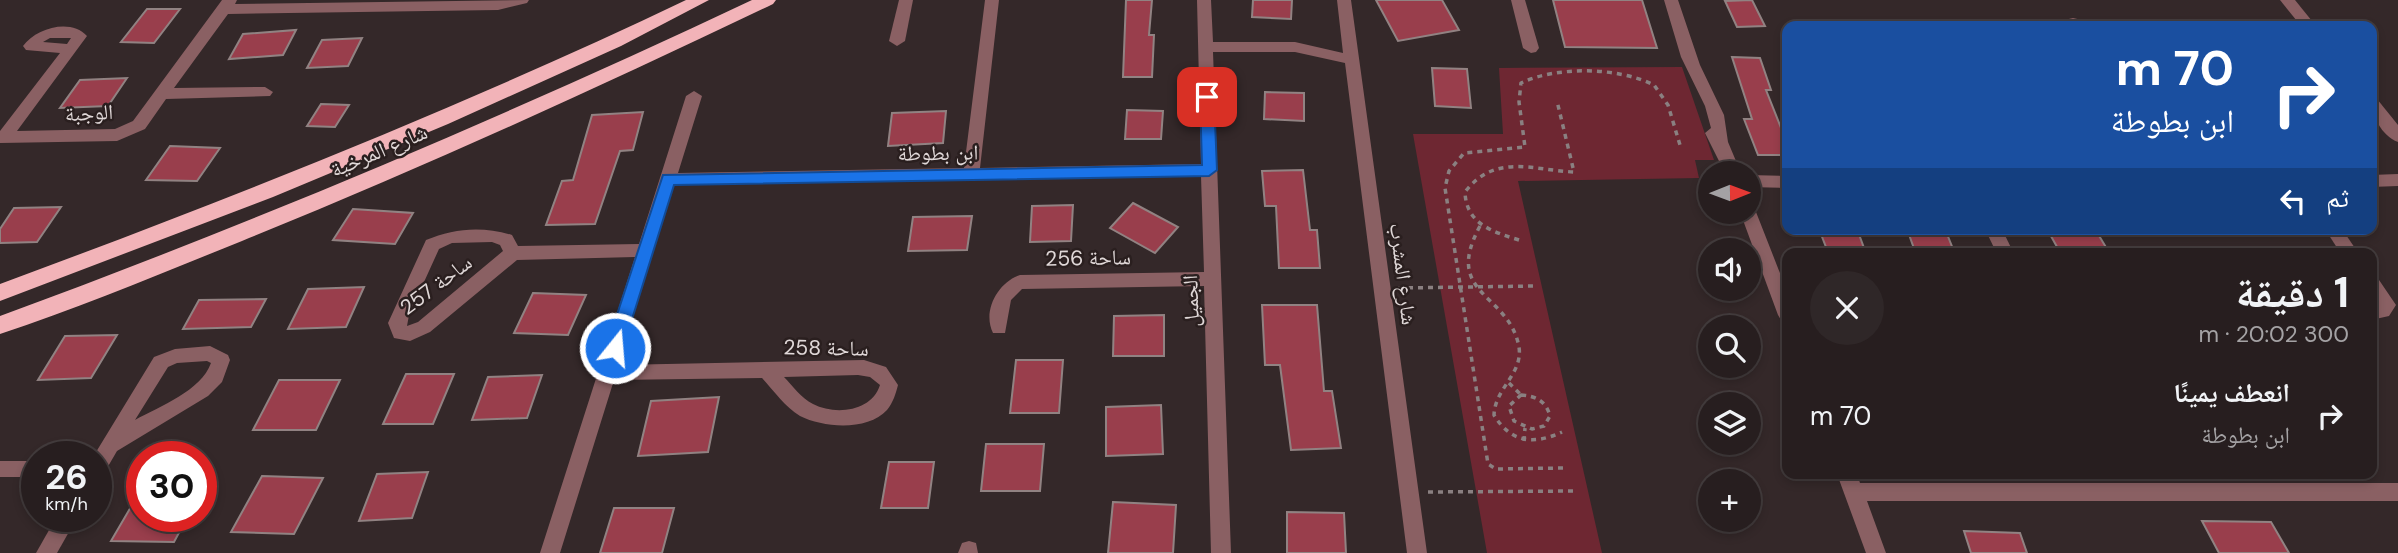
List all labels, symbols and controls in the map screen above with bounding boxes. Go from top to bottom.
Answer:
text: 70 m [2116,36,2234,100]
icon: right [2258,49,2349,140]
pin [1177,67,1237,127]
icon: arrive [1188,78,1226,116]
street label: الوجبة [64,98,114,128]
text: ابن بطوطة [2111,100,2234,142]
street label: شارع المرخية [326,118,432,184]
street label: ابن بطوطة [897,138,979,168]
north arrow [1698,161,1760,224]
map controls [1698,161,1761,532]
text: ثم [2326,181,2349,215]
icon: left [2274,182,2312,220]
street label: شارع المشرب [1383,222,1423,326]
button: sound [1698,238,1761,301]
street label: ساحة 256 [1045,243,1131,273]
street label: ساحة 257 [394,249,478,321]
text: 1 دقيقة [2236,265,2349,320]
button: close [1810,271,1884,345]
street label: الجميل [1176,274,1206,328]
position arrow [578,311,652,385]
button: search [1698,315,1761,378]
text: 300 m · 20:02 [2198,319,2349,349]
street label: ساحة 258 [783,333,869,363]
text: انعطف يمينًا [2174,376,2290,410]
button: layers [1698,392,1761,455]
icon: right [2311,397,2349,435]
text: 70 m [1810,399,1871,433]
text: ابن بطوطة [2201,420,2290,450]
speed limit sign: 30 [126,441,217,532]
text: 26 [45,454,88,500]
button: + [1698,469,1761,532]
text: km/h [45,492,88,516]

